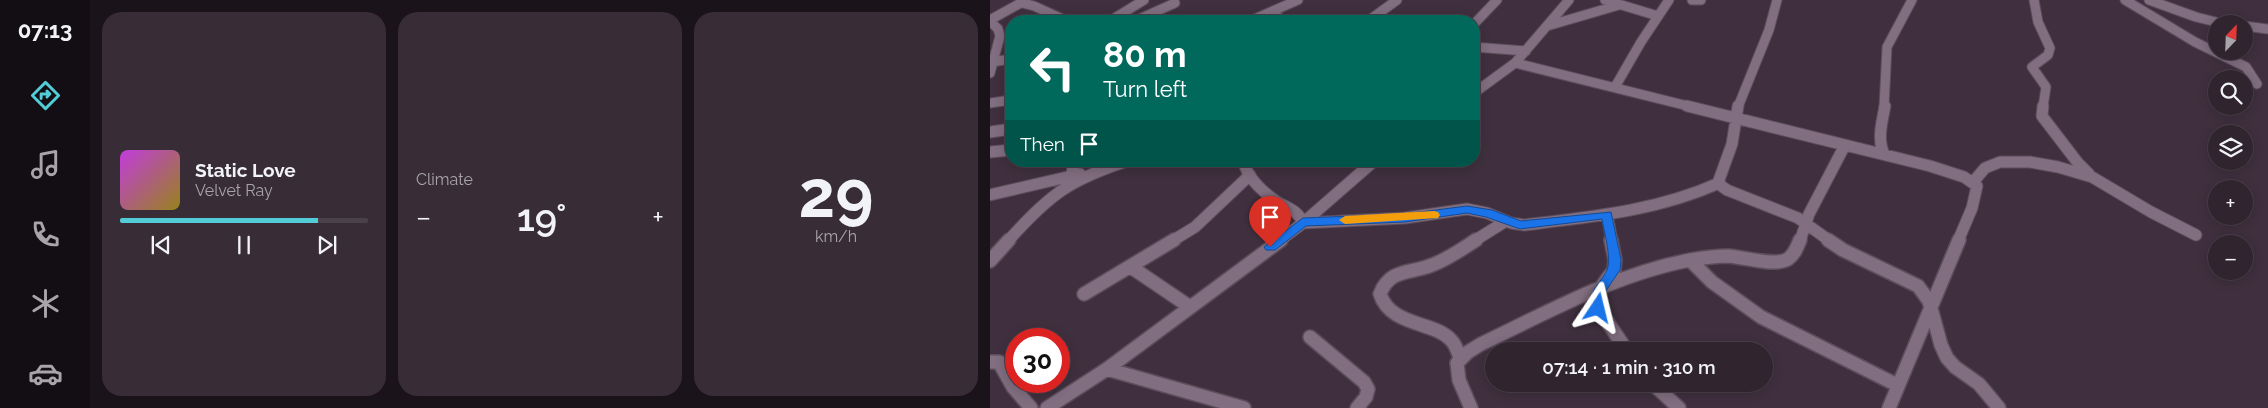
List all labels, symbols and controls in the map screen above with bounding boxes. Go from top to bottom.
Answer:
north arrow [2208,15,2252,60]
map controls [2208,15,2253,280]
text: 07:13 [18,17,72,43]
text: 80 m [1103,34,1187,75]
icon: left [1020,35,1085,100]
button: search [2208,70,2253,115]
text: Turn left [1103,76,1187,102]
icon: directions [28,78,63,113]
button: layers [2208,125,2253,170]
icon: arrive [1075,130,1103,158]
text: Then [1020,133,1065,155]
icon: music [28,147,63,182]
text: 29 [799,156,873,232]
text: Static Love [195,159,296,181]
text: Climate [416,170,473,189]
button: + [2208,180,2253,225]
text: Velvet Ray [195,181,273,200]
text: 19° [517,195,567,240]
pin [1249,196,1291,247]
text: − [416,201,431,234]
text: + [652,201,664,234]
icon: arrive [1256,203,1284,231]
icon: phone [28,217,63,252]
text: km/h [815,227,857,246]
icon: previous [147,231,175,259]
icon: pause [230,231,258,259]
icon: next [313,231,341,259]
button: − [2208,235,2253,280]
position arrow [1571,281,1623,333]
icon: climate [28,286,63,321]
speed limit sign: 30 [1005,328,1070,393]
icon: car [28,356,63,391]
text: 07:14 · 1 min · 310 m [1542,356,1716,378]

